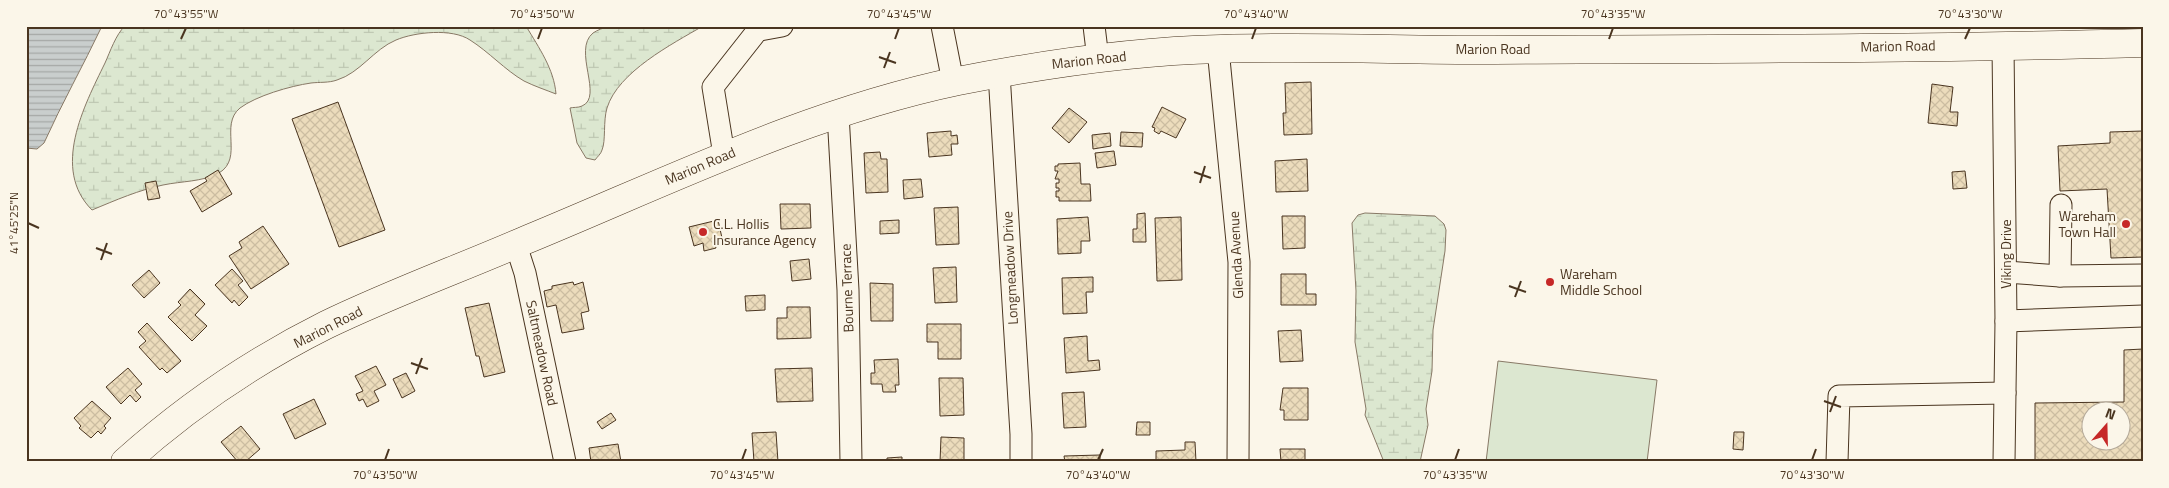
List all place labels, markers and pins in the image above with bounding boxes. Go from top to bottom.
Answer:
place label: Wareham Town Hall [2058,205,2116,242]
place label: C.L. Hollis Insurance Agency [713,213,817,250]
marker: Wareham Town Hall [2120,218,2132,230]
marker: C.L. Hollis Insurance Agency [697,226,709,238]
place label: Wareham Middle School [1560,263,1642,300]
marker: Wareham Middle School [1544,276,1556,288]

